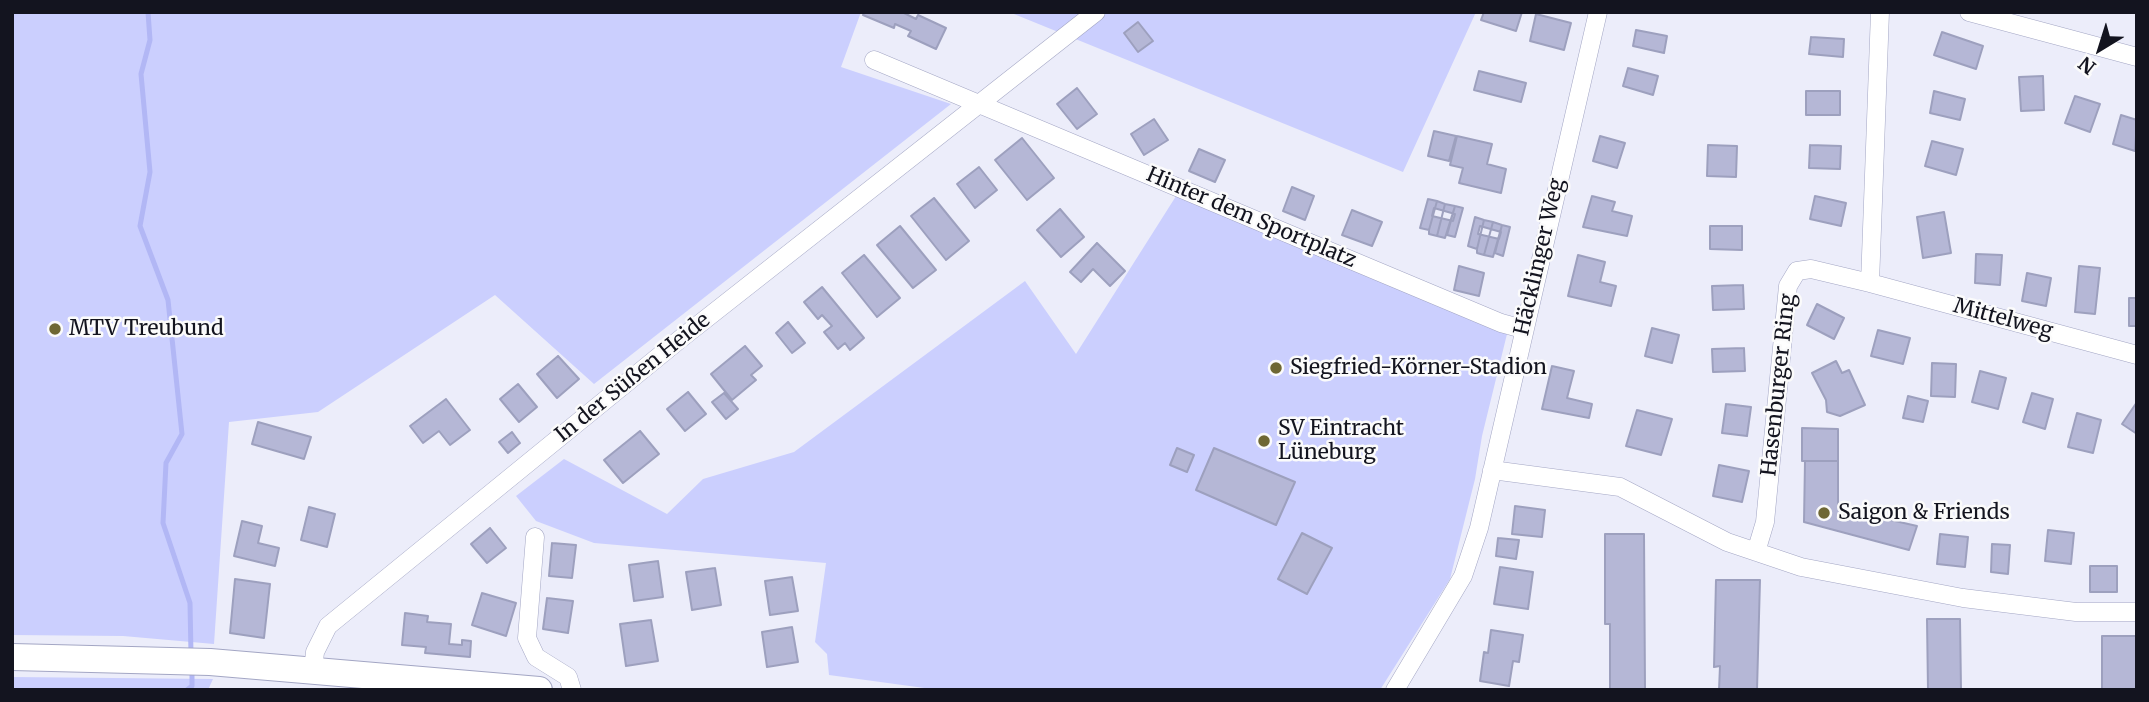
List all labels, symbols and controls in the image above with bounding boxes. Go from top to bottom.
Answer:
north arrow [2065,14,2135,84]
text: N [2074,51,2100,80]
street label: Hinter dem Sportplatz [1142,162,1360,274]
street label: Häcklinger Weg [1510,176,1570,338]
street label: Hasenburger Ring [1757,292,1801,478]
street label: Mittelweg [1951,294,2055,344]
street label: In der Süßen Heide [551,308,715,448]
place label: MTV Treubund [69,316,224,342]
marker: MTV Treubund [47,321,63,337]
place label: Siegfried-Körner-Stadion [1290,355,1547,381]
marker: Siegfried-Körner-Stadion [1268,360,1284,376]
place label: SV Eintracht Lüneburg [1278,416,1404,466]
marker: SV Eintracht Lüneburg [1256,433,1272,449]
place label: Saigon & Friends [1838,500,2010,526]
marker: Saigon & Friends [1816,505,1832,521]

